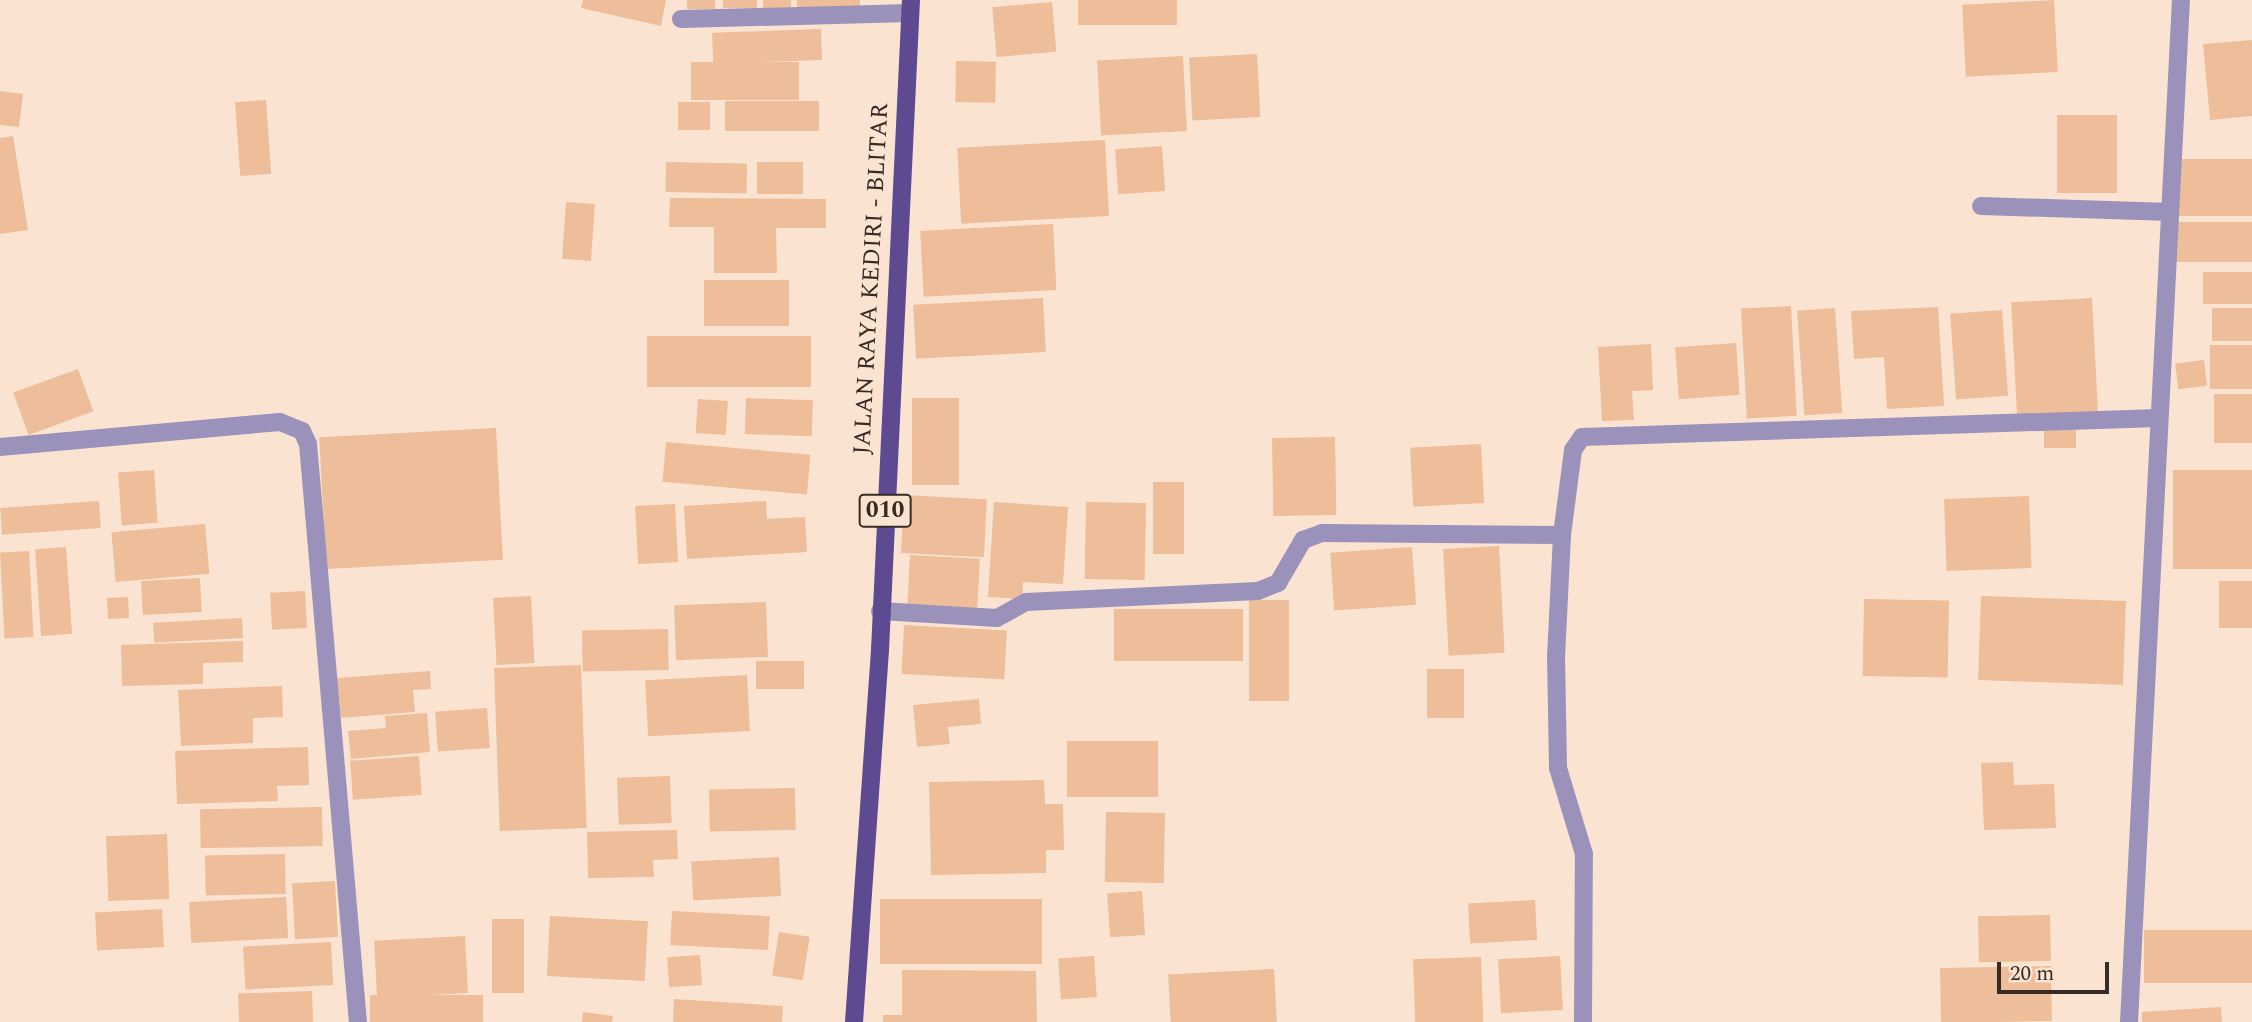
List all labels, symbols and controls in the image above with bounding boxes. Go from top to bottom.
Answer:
street label: JALAN RAYA KEDIRI - BLITAR [848,102,896,456]
road number: 010 [857,491,913,530]
scale bar [2000,948,2112,992]
text: 20 m [2010,958,2054,990]

